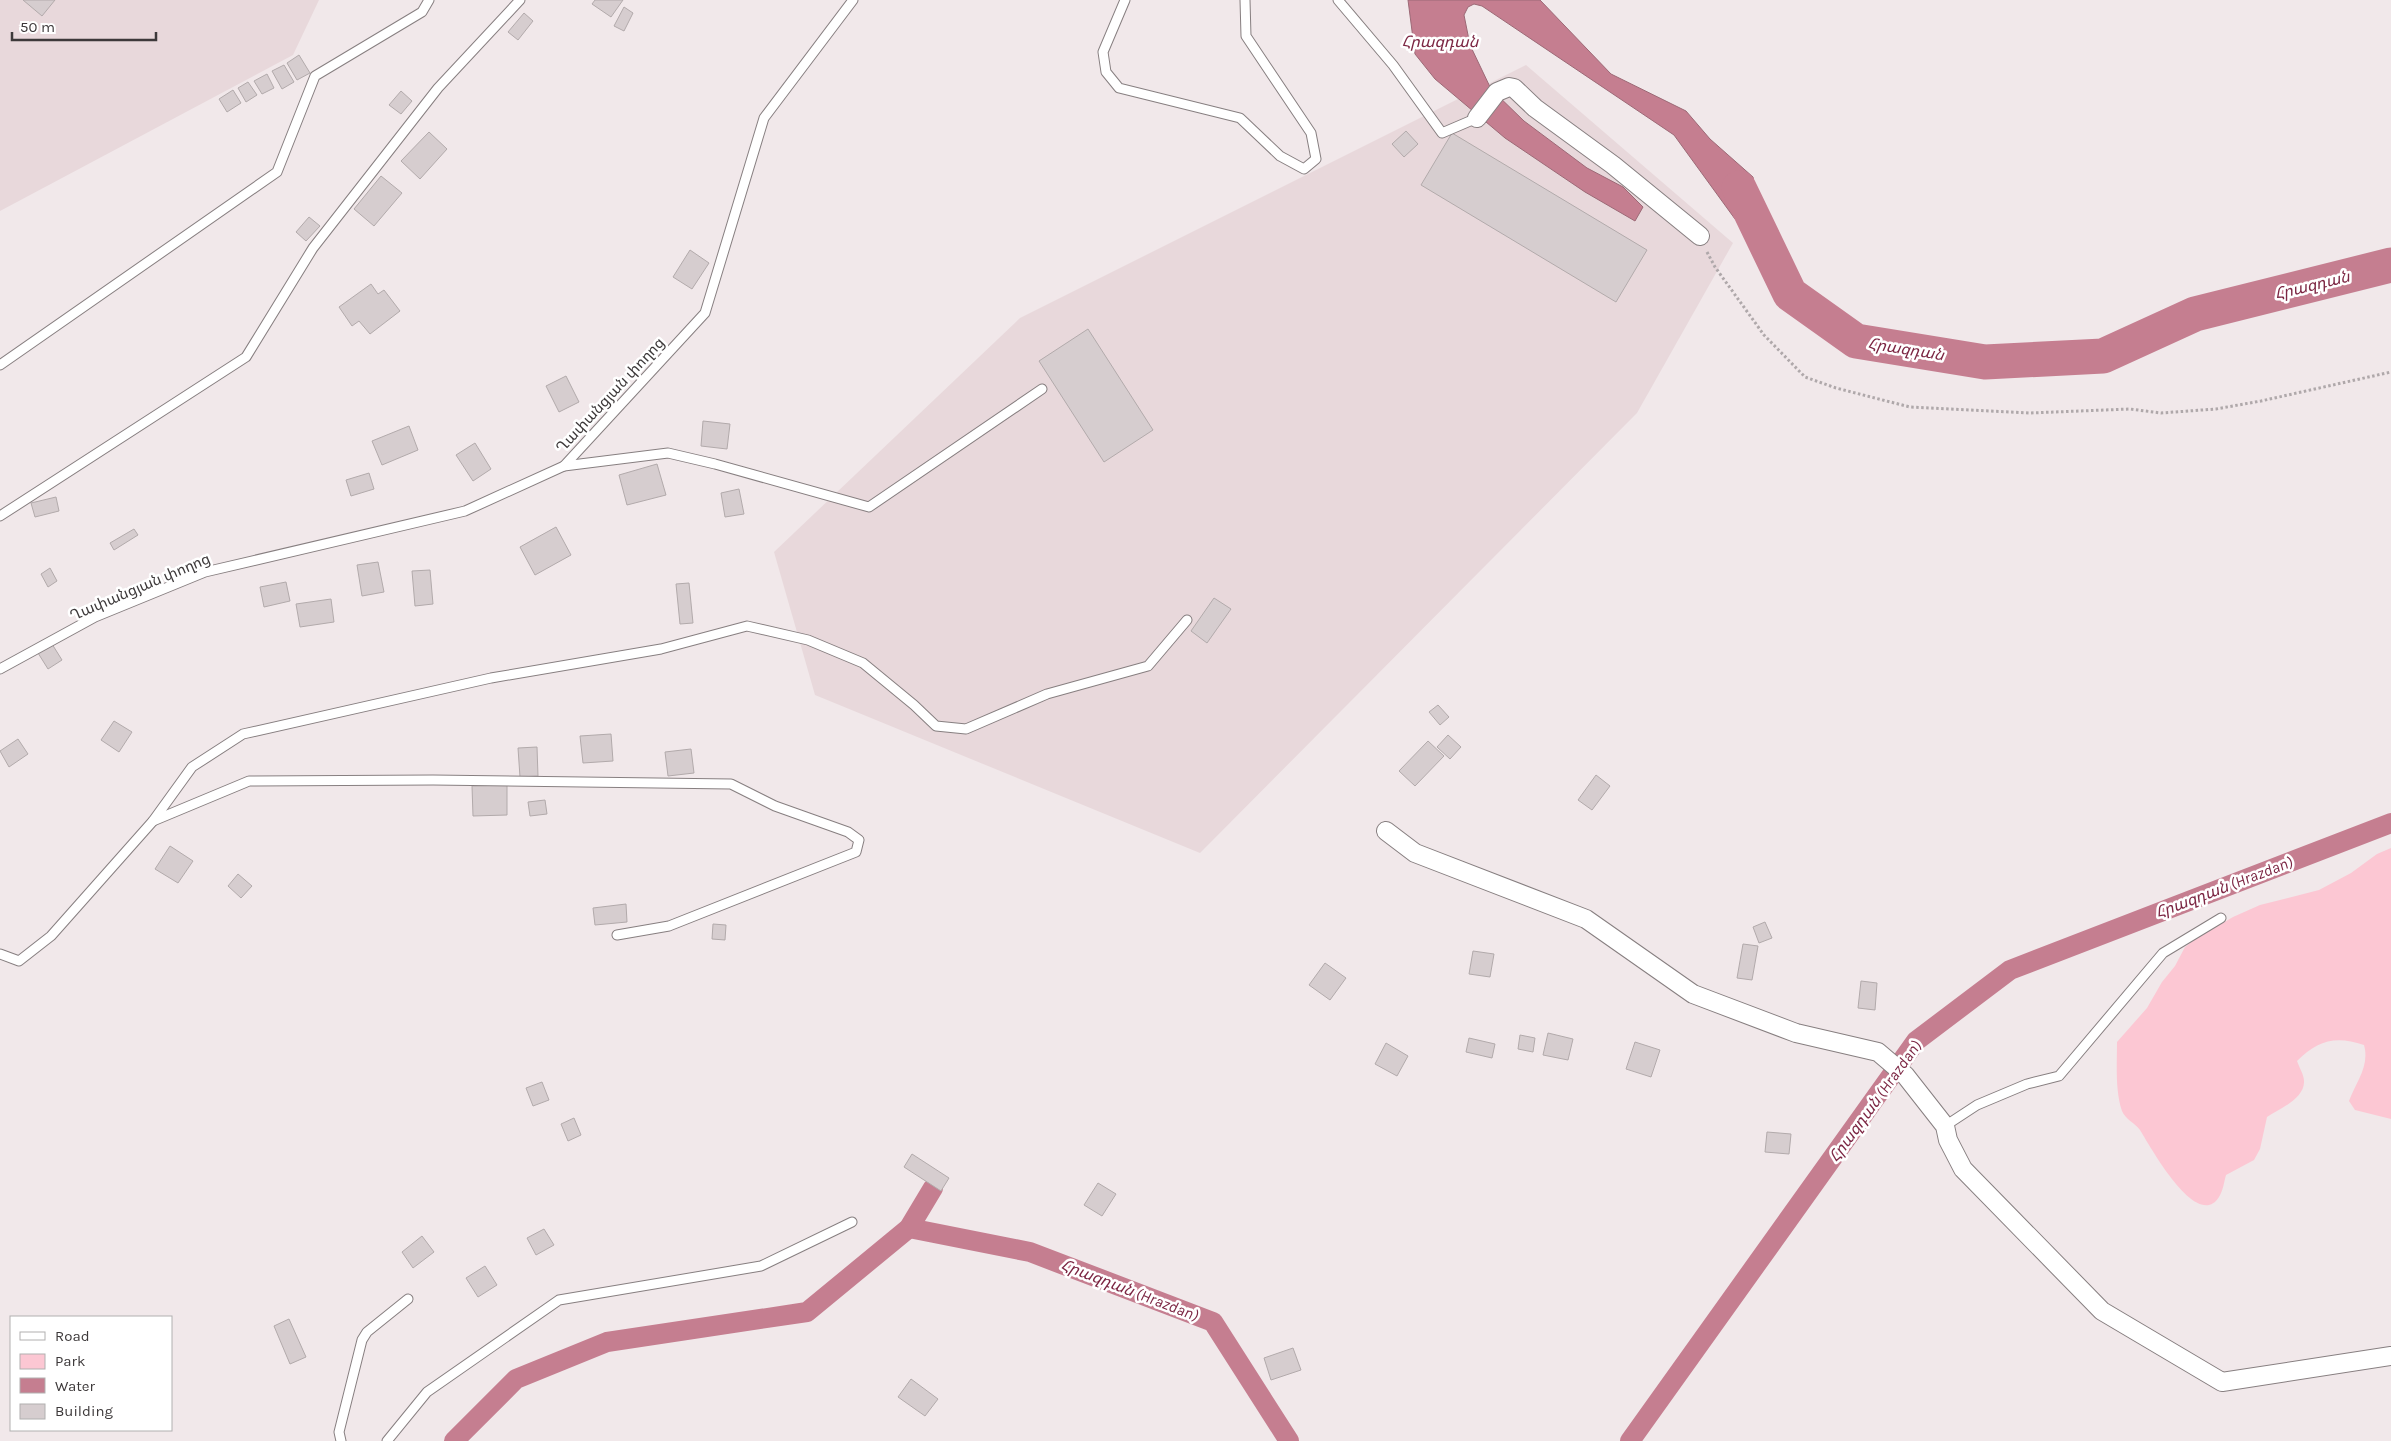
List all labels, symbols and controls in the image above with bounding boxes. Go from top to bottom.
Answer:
scale bar [12,10,156,42]
text: 50 m [20,18,55,36]
water label: Հրազդան [1402,32,1480,51]
water label: Հրազդան [2273,266,2353,303]
street label: Ղափանցյան փողոց [552,334,668,456]
water label: Հրազդան [1867,334,1947,365]
street label: Ղափանցյան փողոց [67,549,213,625]
water label: Հրազդան (Hrazdan) [2153,852,2295,922]
water label: Հրազդան (Hrazdan) [1825,1037,1925,1165]
water label: Հրազդան (Hrazdan) [1059,1255,1201,1325]
legend [10,1316,172,1431]
text: Road [55,1327,90,1345]
text: Park [55,1352,85,1370]
text: Water [55,1377,96,1395]
text: Building [55,1402,113,1420]

